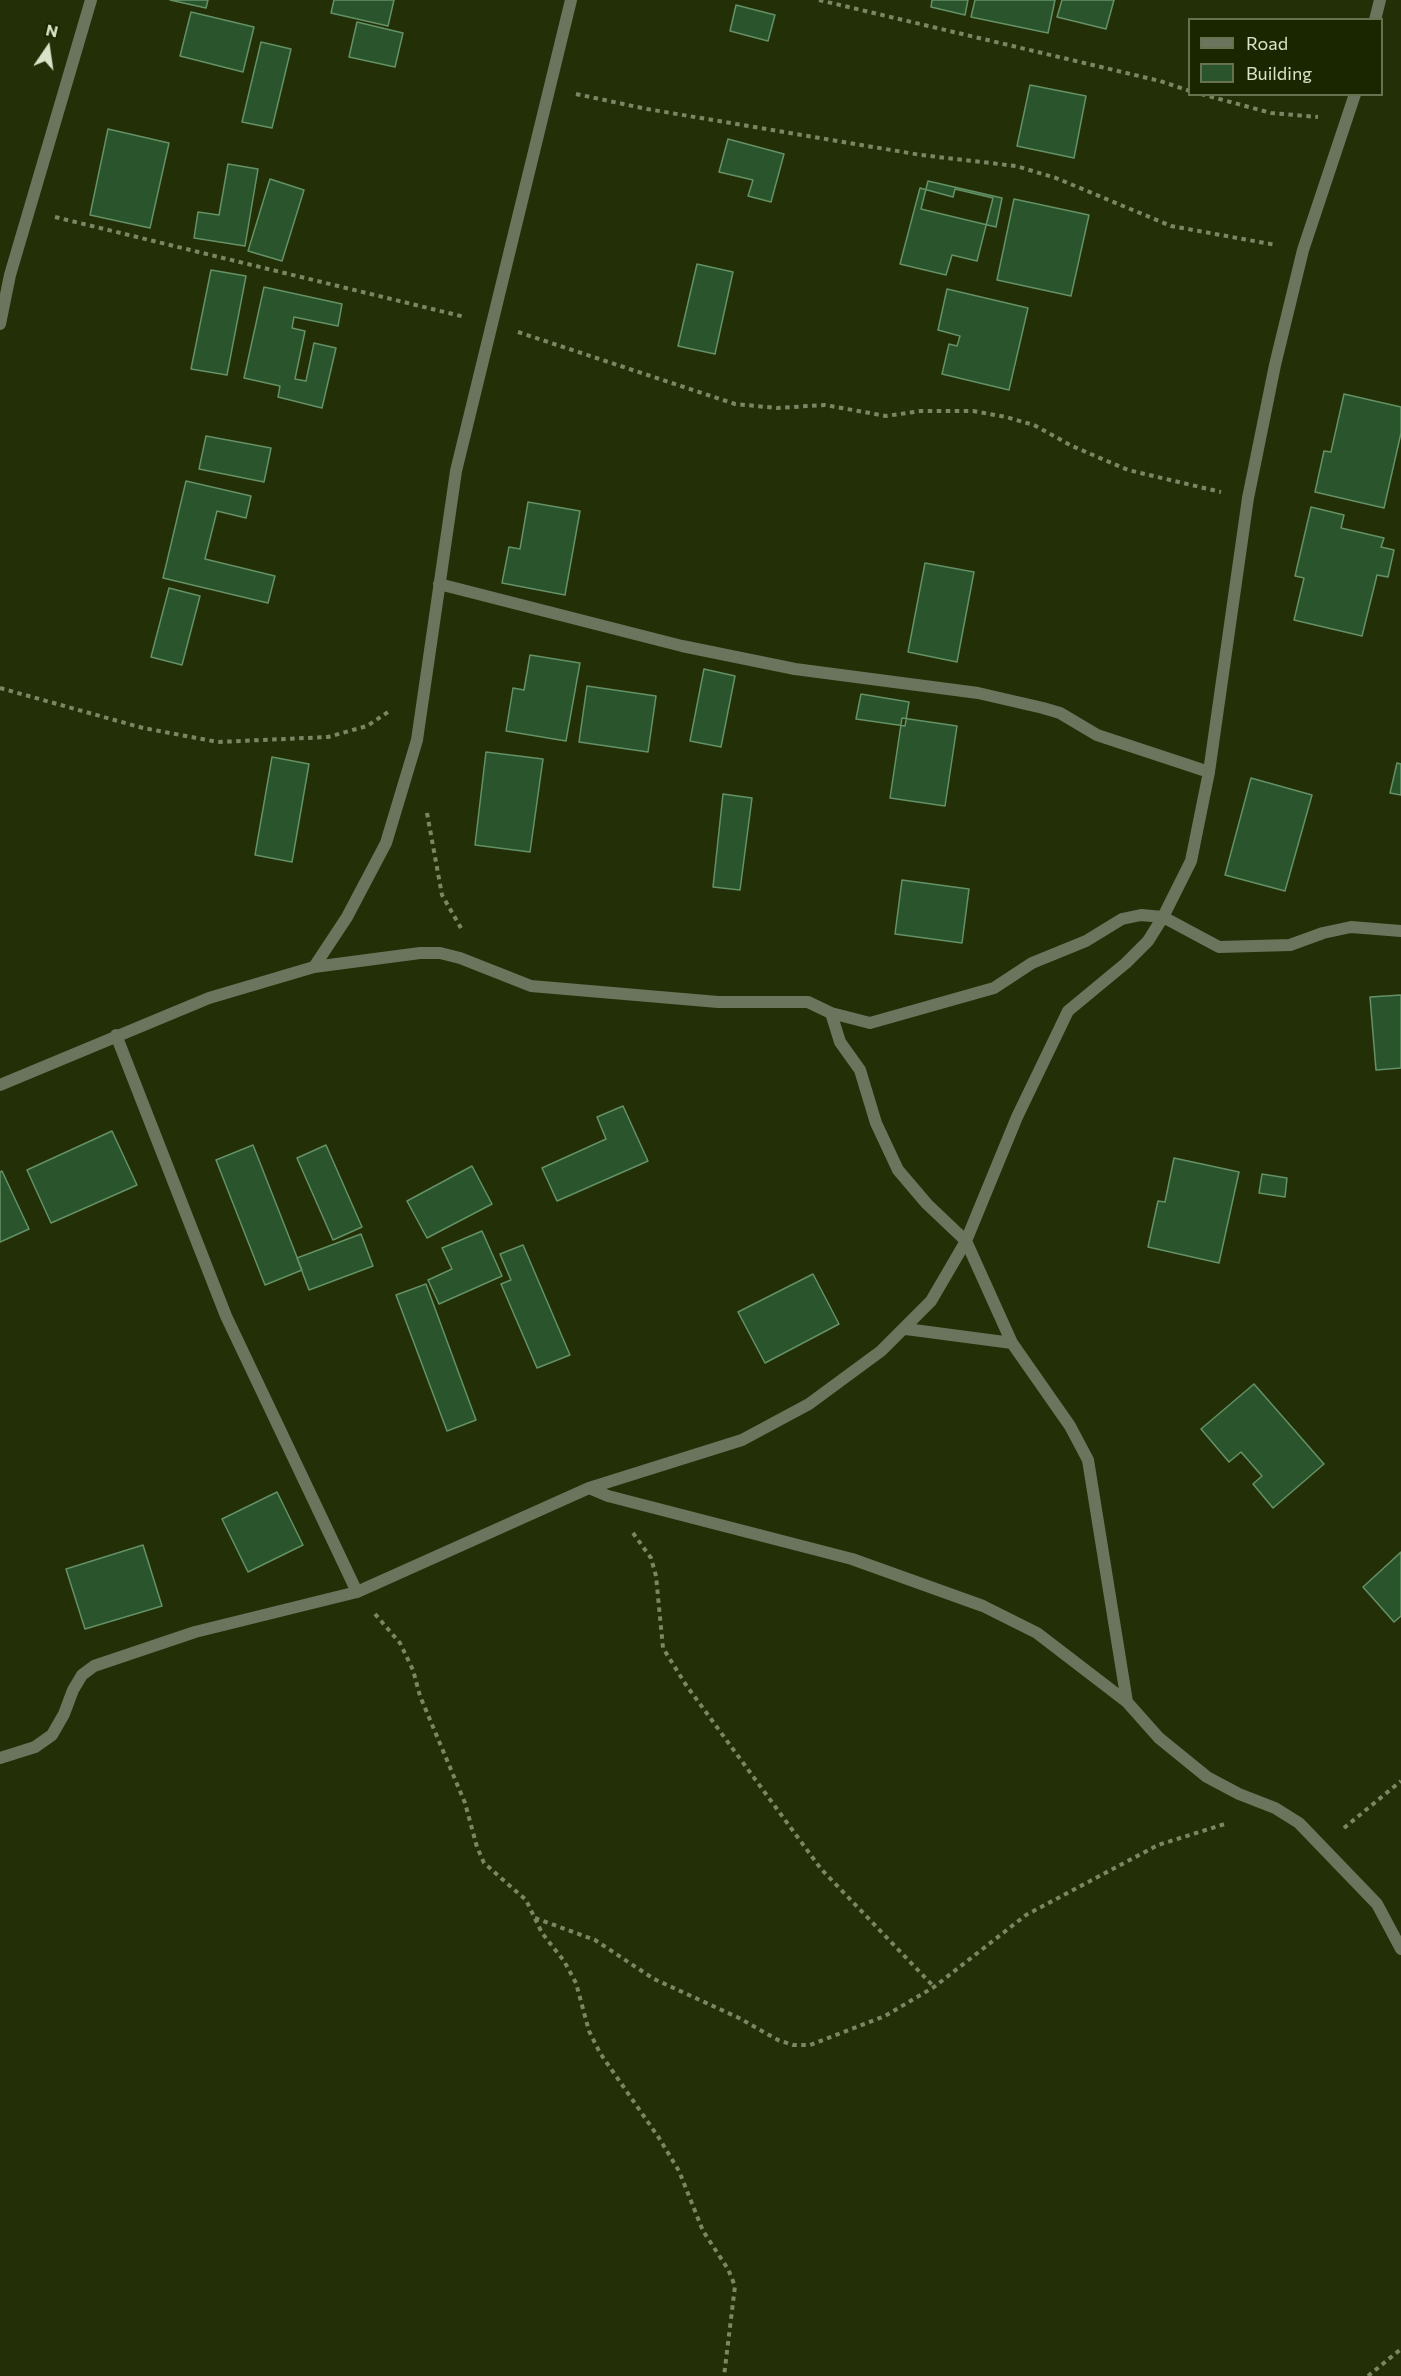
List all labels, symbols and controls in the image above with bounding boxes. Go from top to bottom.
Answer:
north arrow [18,18,78,78]
legend [1188,18,1383,96]
text: N [44,19,60,41]
text: Road [1246,32,1288,54]
text: Building [1246,62,1312,84]

